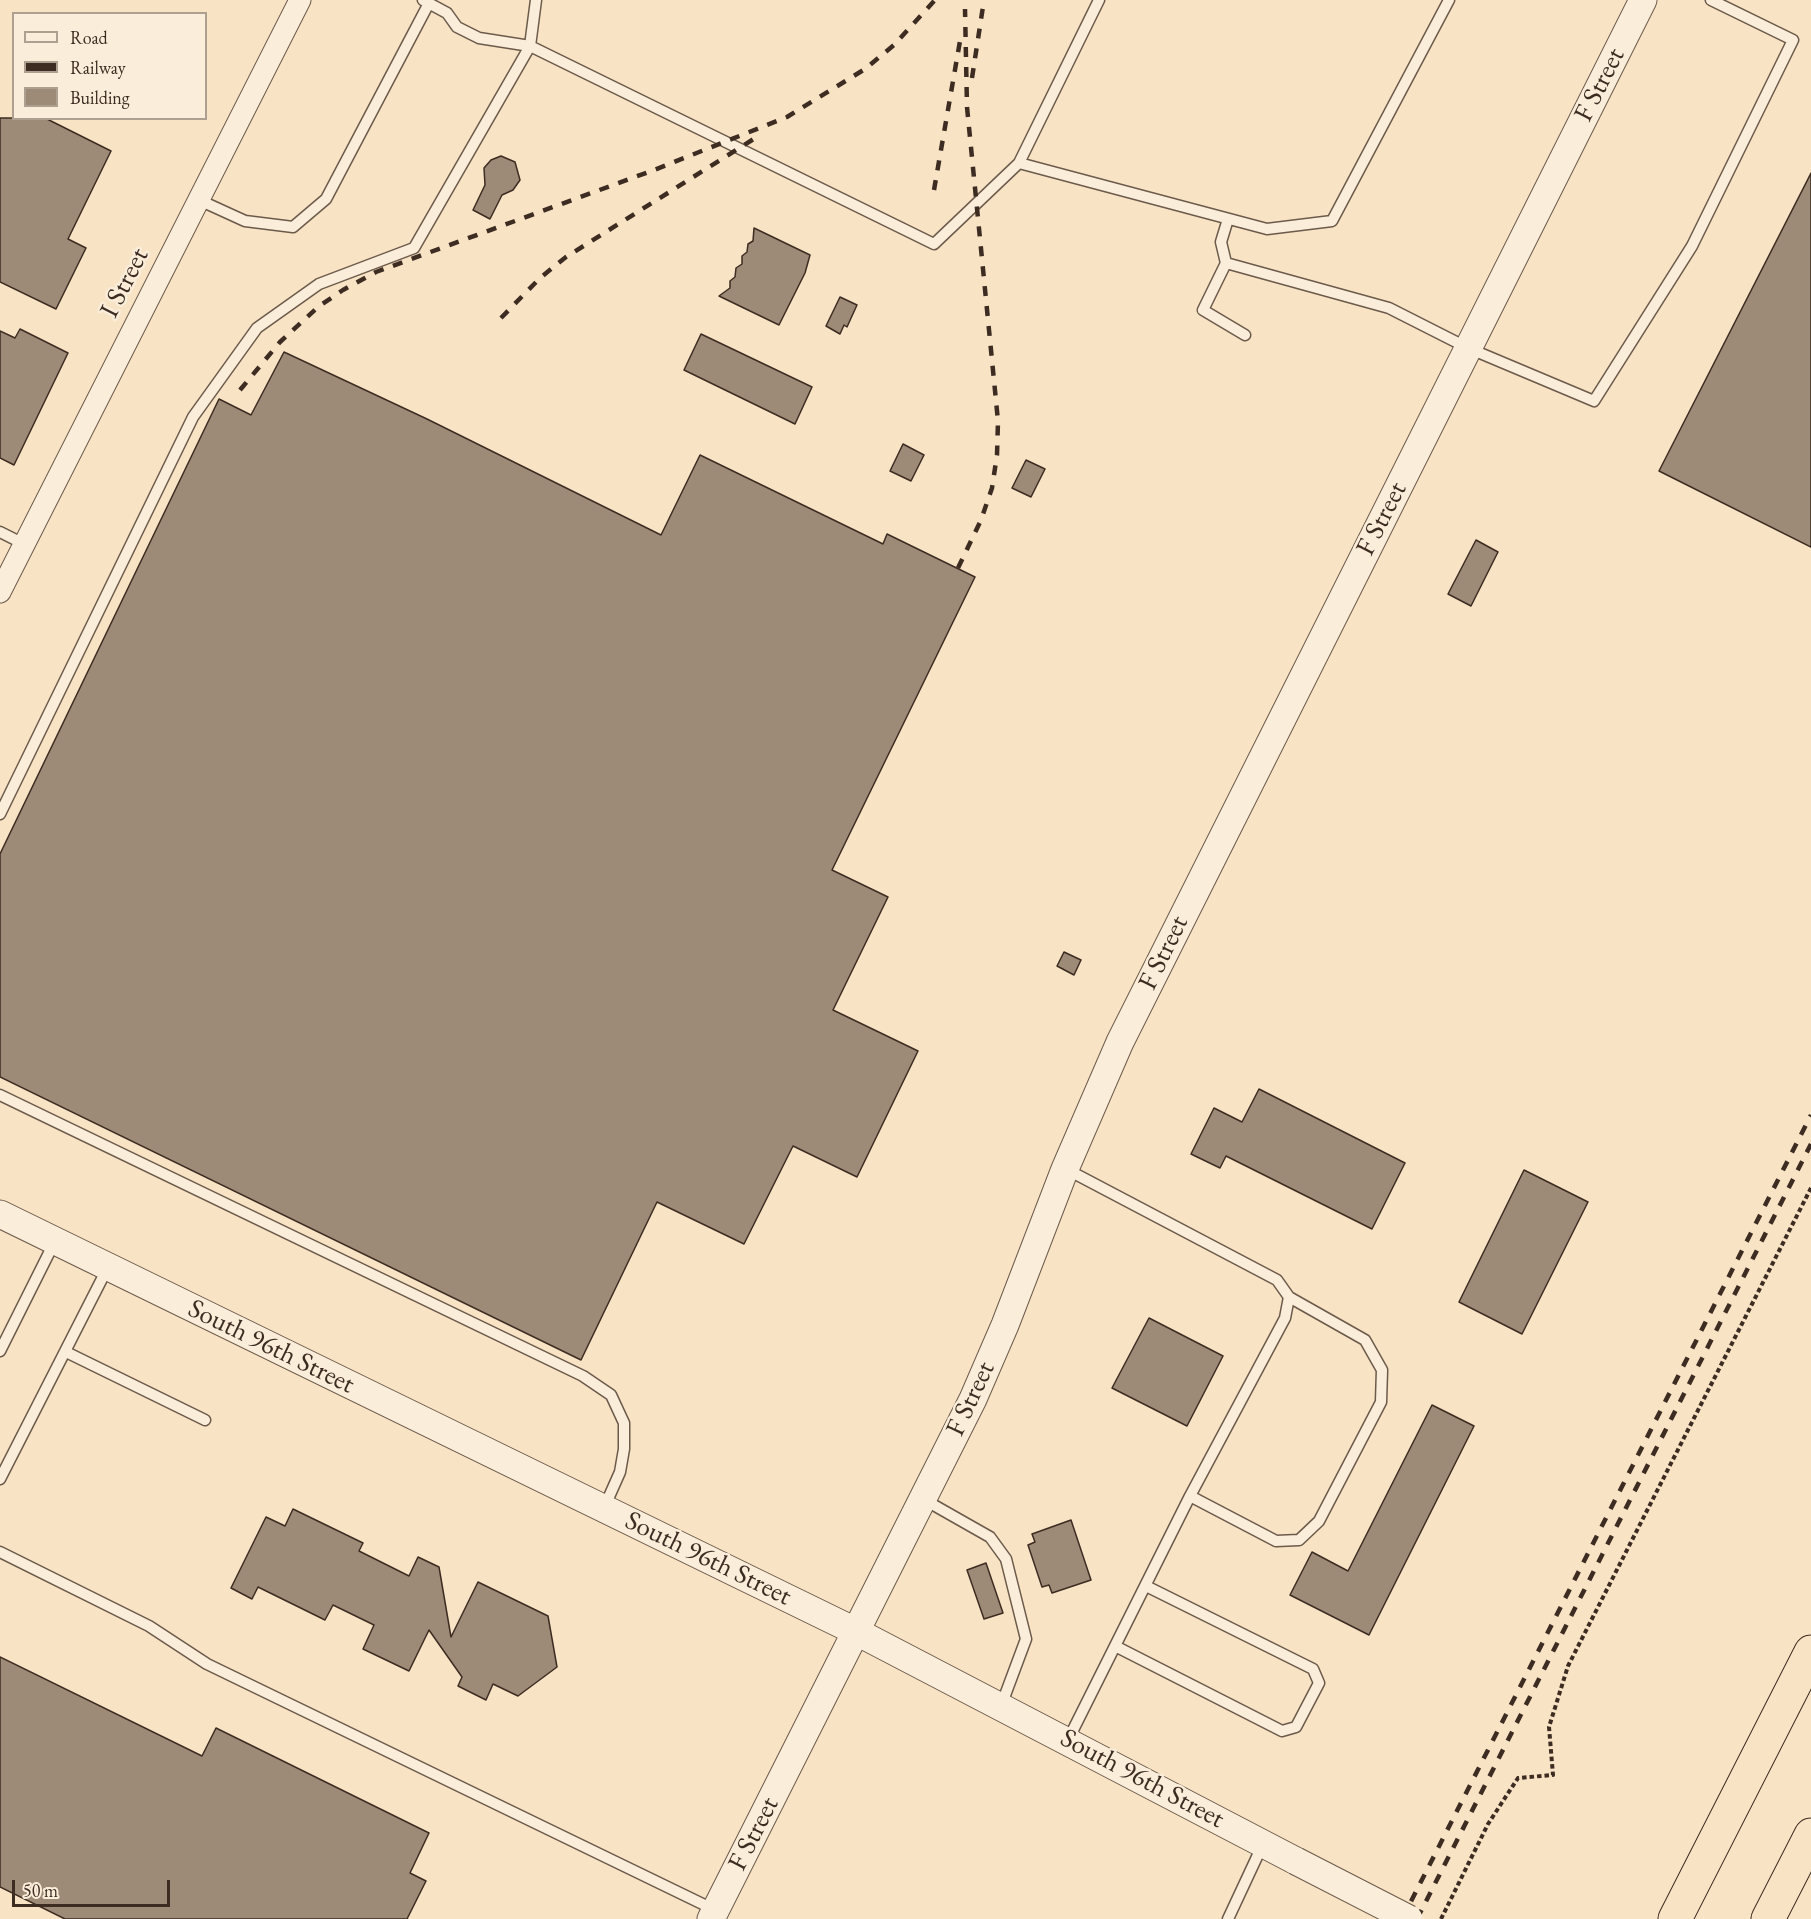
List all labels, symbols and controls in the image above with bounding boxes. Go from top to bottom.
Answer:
legend [12,12,207,120]
text: Road [70,26,108,49]
street label: F Street [1568,43,1632,127]
text: Railway [70,56,126,79]
text: Building [70,86,130,109]
street label: I Street [94,243,156,323]
street label: F Street [1350,477,1414,561]
street label: F Street [1132,911,1196,995]
street label: South 96th Street [183,1293,359,1401]
street label: F Street [940,1357,1002,1441]
street label: South 96th Street [620,1505,796,1613]
street label: South 96th Street [1055,1722,1229,1836]
street label: F Street [722,1792,786,1876]
scale bar [15,1868,172,1906]
text: 50 m [23,1879,58,1902]

